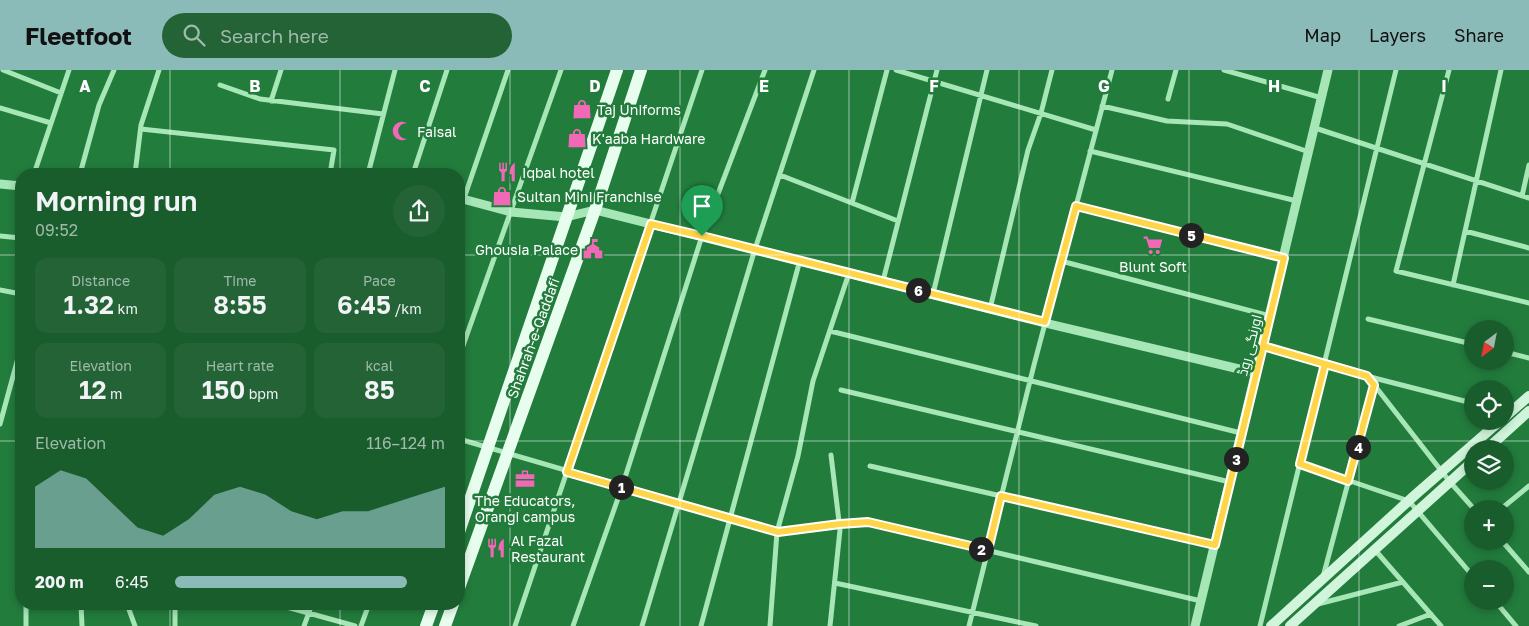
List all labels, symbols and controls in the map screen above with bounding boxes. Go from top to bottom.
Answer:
search box [162,13,512,58]
text: Fleetfoot [25,21,132,50]
icon: search [180,21,208,49]
text: Search here [220,24,329,47]
text: Map [1304,24,1341,46]
text: Layers [1369,24,1426,46]
text: Share [1454,24,1504,46]
text: A [79,76,91,96]
text: B [249,76,261,96]
text: C [419,76,431,96]
text: D [589,76,601,96]
text: E [759,76,769,96]
text: F [929,76,939,96]
text: G [1098,76,1110,96]
text: H [1268,76,1280,96]
text: I [1441,76,1447,96]
shop icon: Taj Uniforms [571,98,593,120]
place label: Taj Uniforms [597,101,681,118]
mosque icon: Faisal [391,120,413,142]
place label: Faisal [417,123,457,140]
shop icon: K'aaba Hardware [566,127,588,149]
place label: K'aaba Hardware [592,130,705,147]
restaurant icon: Iqbal hotel [496,161,518,183]
place label: Iqbal hotel [522,164,595,181]
text: Morning run [35,184,198,217]
button: share [393,185,445,237]
shop icon: Sultan Mini Franchise [491,185,513,207]
pin [681,185,723,236]
place label: Sultan Mini Franchise [517,188,662,205]
icon: arrive [688,192,716,220]
text: 09:52 [35,220,78,240]
pin: 5 [1178,222,1204,248]
text: 5 [1187,227,1196,244]
supermarket icon: Blunt Soft [1142,234,1164,256]
public building icon: Ghousia Palace [582,238,604,260]
place label: Ghousia Palace [475,241,578,258]
place label: Blunt Soft [1119,258,1187,275]
text: Distance [71,272,130,289]
text: Time [224,272,256,289]
text: Pace [363,272,396,289]
street label: Shahrah-e-Qaddafi [503,275,563,401]
pin: 6 [906,278,930,302]
text: 6 [914,282,923,299]
text: 1.32 [64,289,114,320]
text: 8:55 [213,289,267,320]
text: 6:45 [337,289,391,320]
text: km [114,300,138,317]
text: /km [391,300,422,317]
street label: اورنگی روڈ [1233,313,1265,377]
north arrow [1464,320,1514,370]
map controls [1464,320,1514,610]
text: Elevation [70,357,132,374]
text: Heart rate [206,357,274,374]
text: kcal [365,357,393,374]
text: 12 [79,374,107,405]
text: 150 [202,374,245,405]
text: 85 [364,374,395,405]
button: locate [1464,380,1514,430]
text: m [107,385,122,402]
text: bpm [245,385,278,402]
text: Elevation [35,433,106,453]
text: 116–124 m [366,433,445,453]
pin: 4 [1346,434,1370,460]
text: 4 [1354,439,1363,456]
button: layers [1464,440,1514,490]
pin: 3 [1224,446,1248,472]
text: 3 [1232,451,1241,468]
office icon: The Educators, Orangi campus [514,468,536,490]
pin: 1 [608,474,634,500]
text: 1 [618,479,625,496]
place label: The Educators, Orangi campus [475,492,575,525]
button: + [1464,500,1514,550]
place label: Al Fazal Restaurant [511,532,585,565]
pin: 2 [968,536,994,562]
restaurant icon: Al Fazal Restaurant [485,537,507,559]
text: 2 [977,541,986,558]
button: − [1464,560,1514,610]
text: 200 m [35,572,84,592]
text: 6:45 [115,572,149,592]

